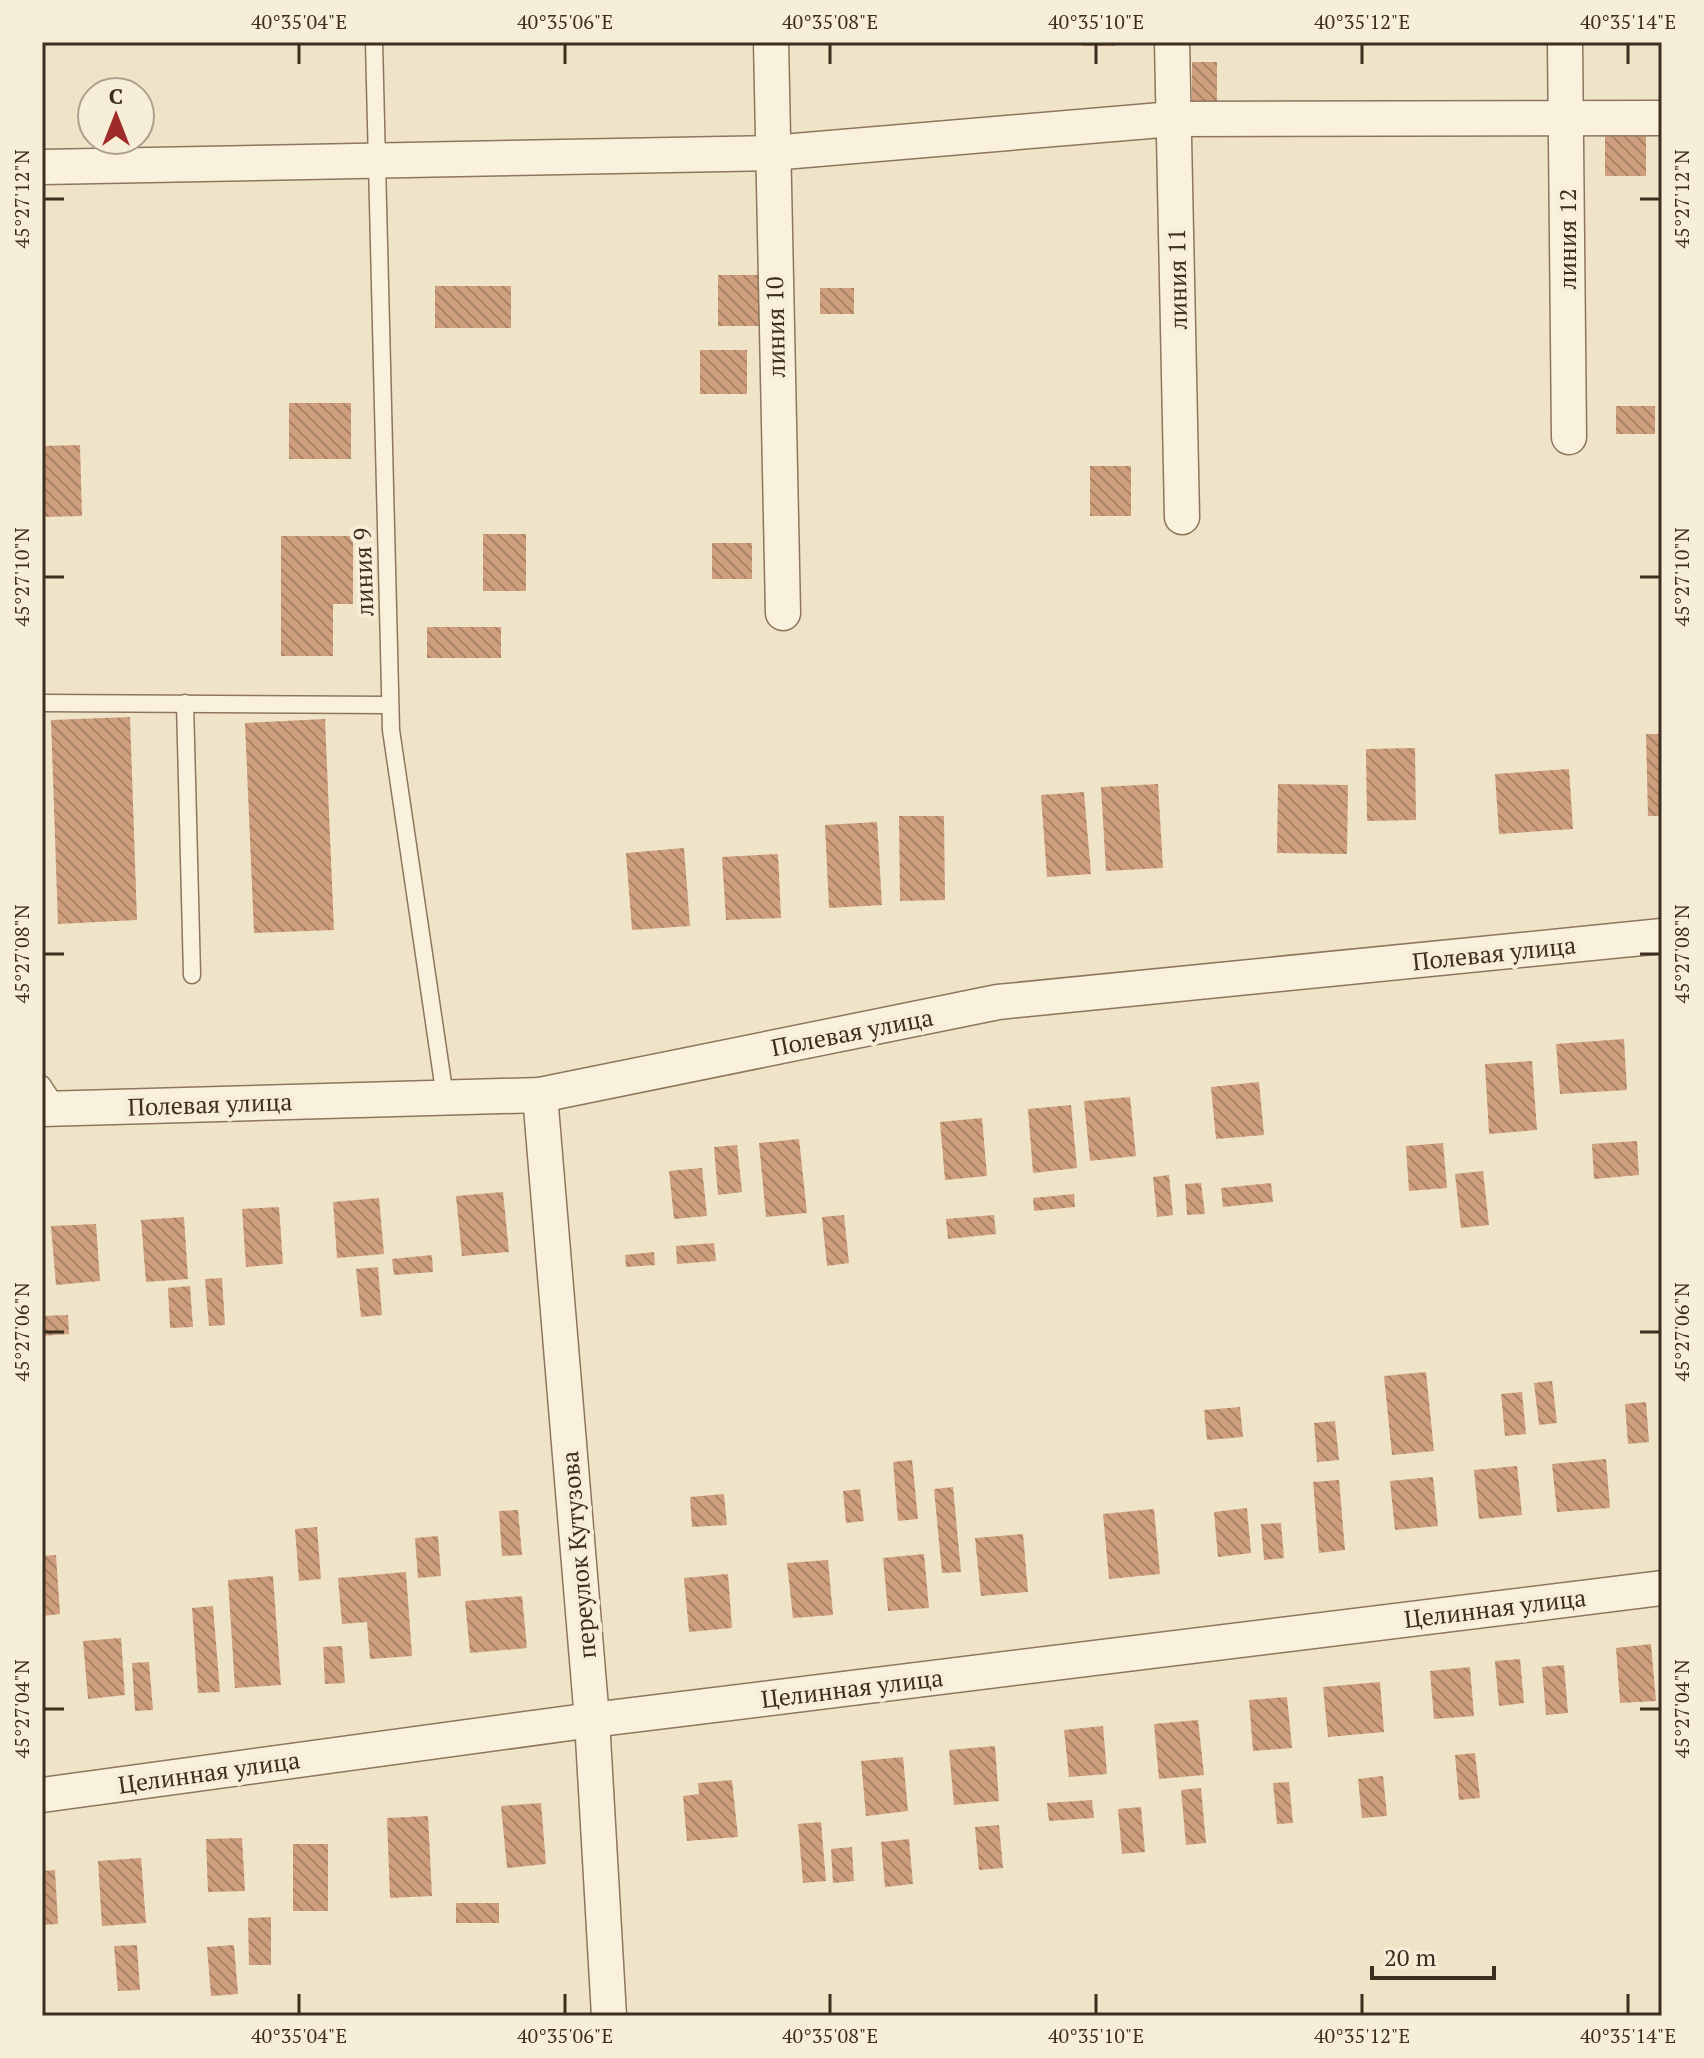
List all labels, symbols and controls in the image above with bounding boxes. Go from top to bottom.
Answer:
text: 40°35'04"E [251,8,347,35]
text: 40°35'06"E [517,8,613,35]
text: 40°35'08"E [782,8,878,35]
text: 40°35'10"E [1048,8,1144,35]
text: 40°35'12"E [1314,8,1410,35]
text: 40°35'14"E [1580,8,1676,35]
north arrow [76,76,156,156]
text: С [109,81,123,110]
text: 45°27'12"N [8,149,35,249]
text: 45°27'12"N [1668,149,1695,249]
street label: линия 12 [1551,188,1583,290]
street label: линия 11 [1160,228,1194,330]
street label: линия 10 [758,276,792,378]
text: 45°27'10"N [8,527,35,627]
street label: линия 9 [345,527,381,617]
text: 45°27'10"N [1668,527,1695,627]
text: 45°27'08"N [8,904,35,1004]
text: 45°27'08"N [1668,904,1695,1004]
street label: Полевая улица [1411,928,1577,978]
street label: Полевая улица [768,1001,936,1063]
street label: Полевая улица [127,1085,293,1123]
text: 45°27'06"N [8,1282,35,1382]
text: 45°27'06"N [1668,1282,1695,1382]
street label: переулок Кутузова [553,1450,603,1660]
street label: Целинная улица [1402,1581,1588,1635]
text: 45°27'04"N [8,1659,35,1759]
text: 45°27'04"N [1668,1659,1695,1759]
street label: Целинная улица [759,1661,945,1715]
street label: Целинная улица [116,1743,302,1801]
scale bar [1372,1930,1494,1980]
text: 20 m [1384,1941,1436,1973]
text: 40°35'04"E [251,2022,347,2049]
text: 40°35'06"E [517,2022,613,2049]
text: 40°35'08"E [782,2022,878,2049]
text: 40°35'10"E [1048,2022,1144,2049]
text: 40°35'12"E [1314,2022,1410,2049]
text: 40°35'14"E [1580,2022,1676,2049]

